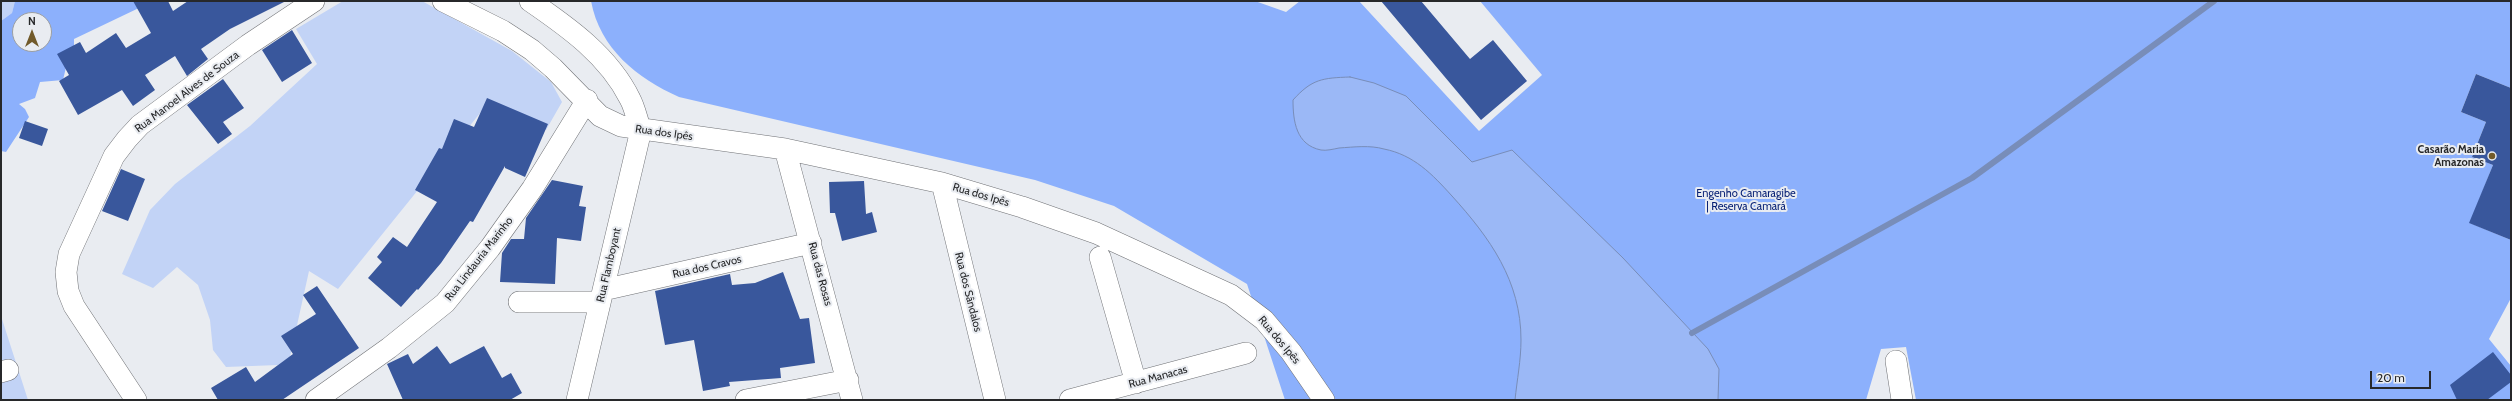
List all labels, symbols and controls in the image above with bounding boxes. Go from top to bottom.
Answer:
north arrow [12,12,52,52]
text: N [28,14,36,28]
street label: Rua Manoel Alves de Souza [132,48,242,136]
street label: Rua dos Ipês [634,122,694,144]
place label: Casarão Maria Amazonas [2418,143,2484,169]
marker: Casarão Maria Amazonas [2487,151,2497,161]
street label: Rua dos Ipês [951,181,1011,209]
park label: Engenho Camaragibe | Reserva Camará [1696,187,1796,213]
street label: Rua Lindauria Marinho [442,214,516,304]
street label: Rua Flamboyant [594,227,624,303]
street label: Rua das Rosas [805,241,835,307]
street label: Rua dos Sândalos [952,251,984,333]
street label: Rua dos Cravos [671,253,743,281]
street label: Rua dos Ipês [1255,313,1303,367]
street label: Rua Manacas [1127,363,1189,391]
scale bar [2372,363,2433,389]
text: 20 m [2377,370,2405,385]

